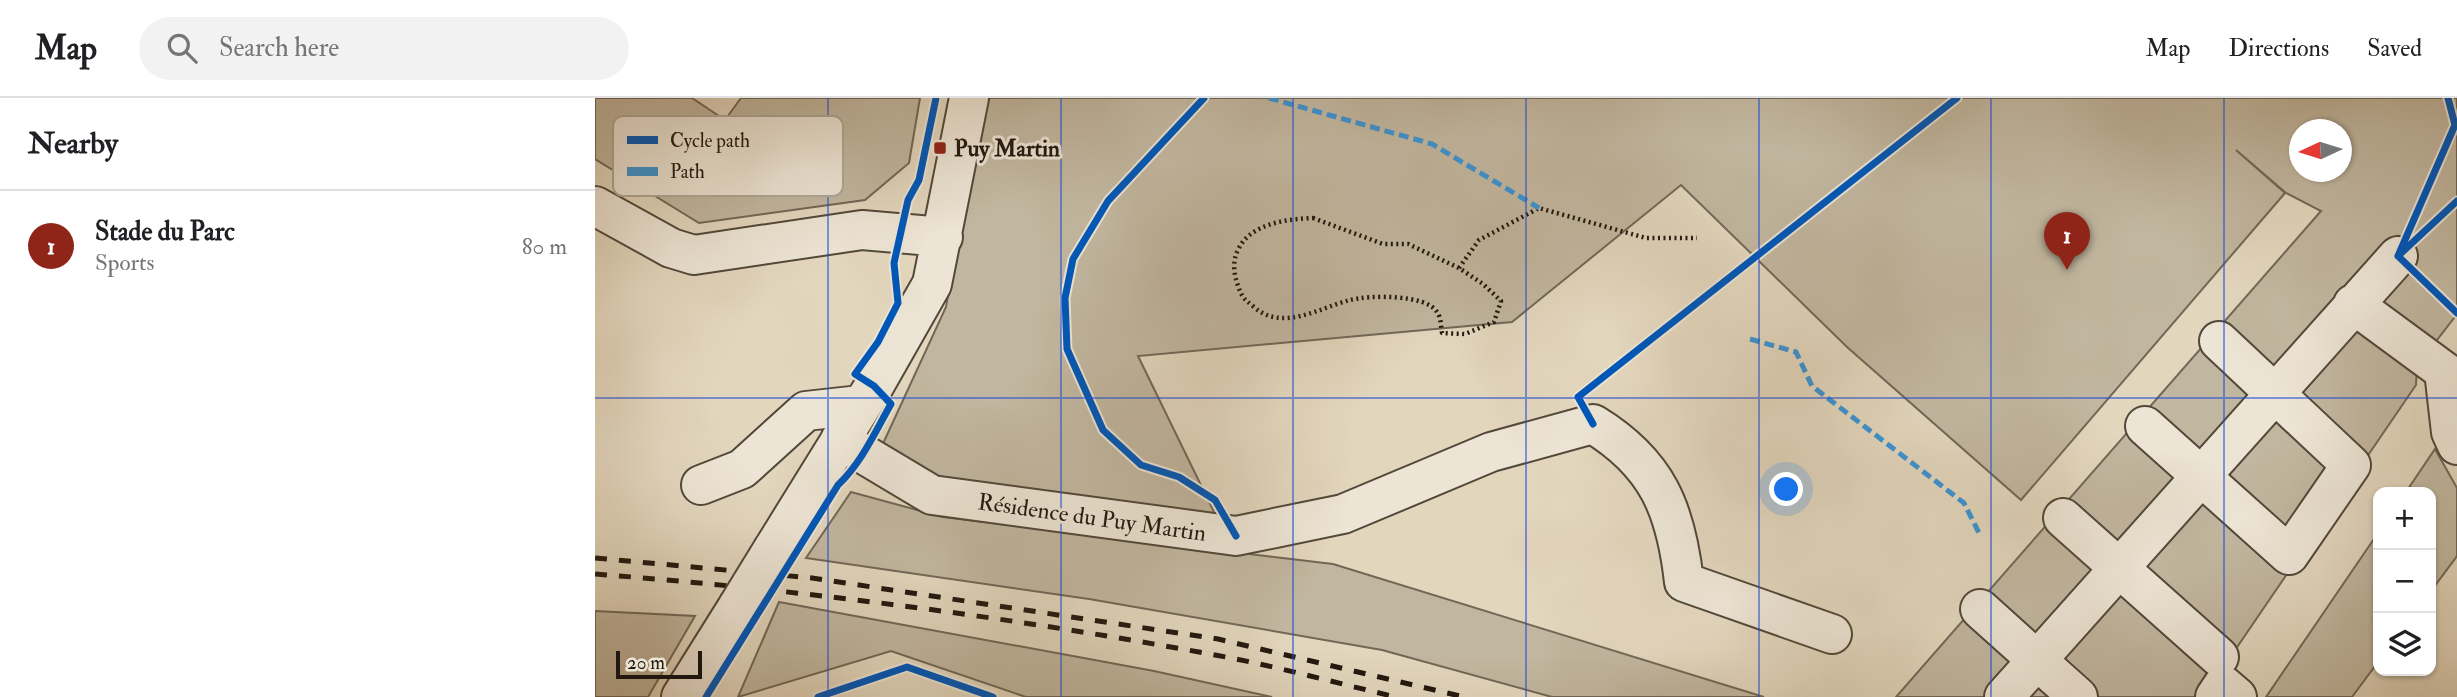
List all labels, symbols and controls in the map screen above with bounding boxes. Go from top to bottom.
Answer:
search box [139,17,629,80]
text: Map [35,28,97,69]
icon: search [163,29,201,67]
text: Search here [219,32,339,64]
text: Map [2145,33,2190,64]
text: Directions [2228,33,2329,64]
text: Saved [2367,33,2422,64]
legend [613,116,843,196]
north arrow [2289,119,2352,182]
text: Nearby [28,125,118,162]
text: Cycle path [670,129,750,154]
place label: Puy Martin [954,134,1060,164]
marker: Puy Martin [932,140,948,156]
text: Path [670,160,705,184]
pin: 1 [2044,212,2090,270]
text: Stade du Parc [95,216,235,248]
text: 1 [47,232,55,261]
text: 80 m [522,232,567,261]
text: Sports [95,248,154,277]
your location [1769,472,1803,506]
street label: Résidence du Puy Martin [976,487,1208,548]
map controls [2373,487,2436,676]
button: + [2373,487,2436,550]
button: − [2373,550,2436,613]
button: layers [2373,613,2436,676]
scale bar [616,648,702,680]
text: 20 m [627,651,665,675]

